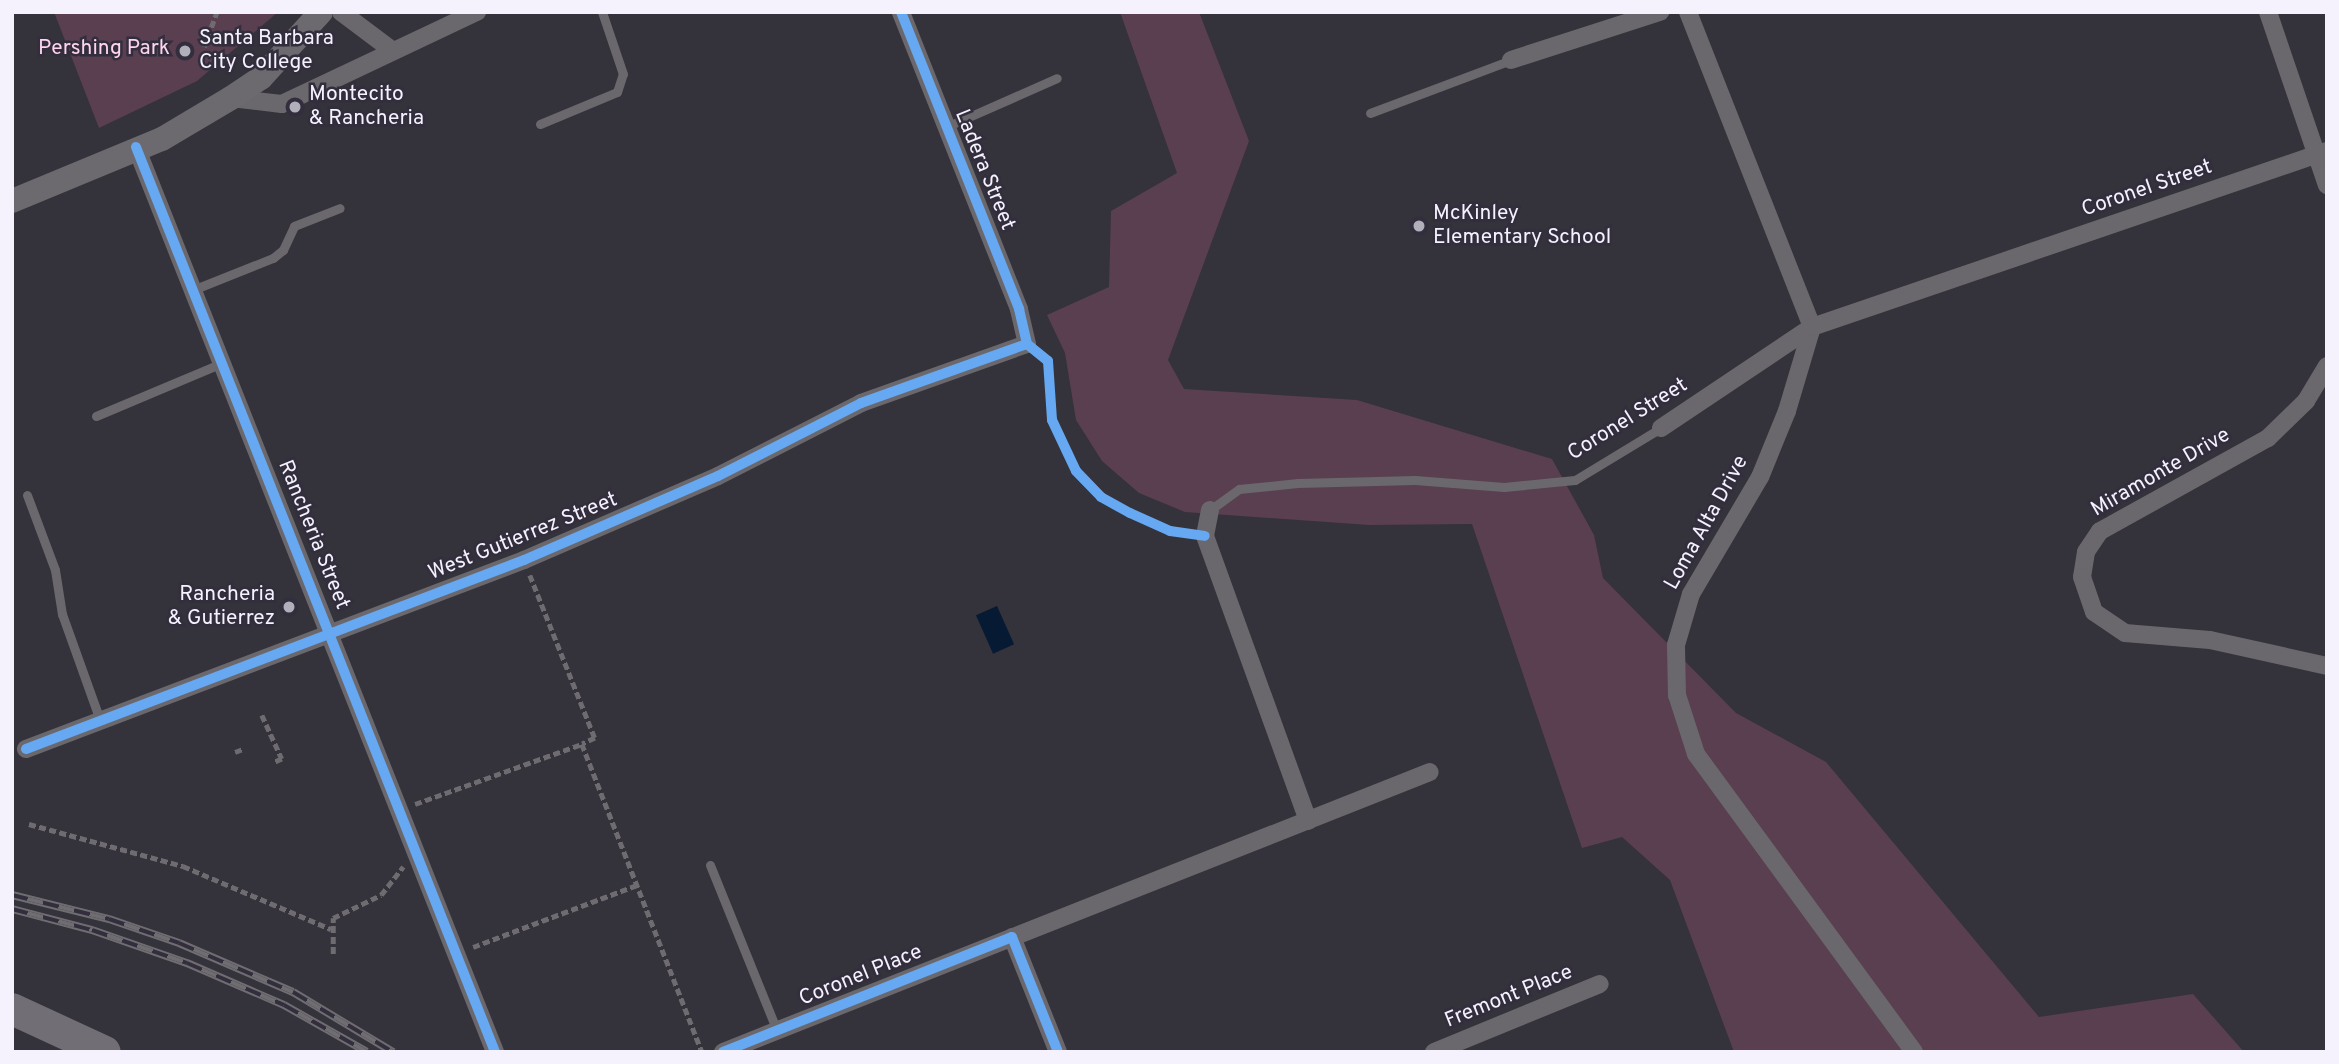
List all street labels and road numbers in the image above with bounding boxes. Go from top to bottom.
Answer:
street label: Ladera Street [948,106,1020,234]
street label: Coronel Street [2078,155,2216,223]
street label: Coronel Street [1564,373,1692,467]
street label: Miramonte Drive [2087,423,2235,523]
street label: Loma Alta Drive [1660,451,1754,595]
street label: Rancheria Street [272,457,354,613]
street label: West Gutierrez Street [425,488,621,586]
street label: Coronel Place [796,940,926,1012]
street label: Fremont Place [1441,960,1577,1034]

